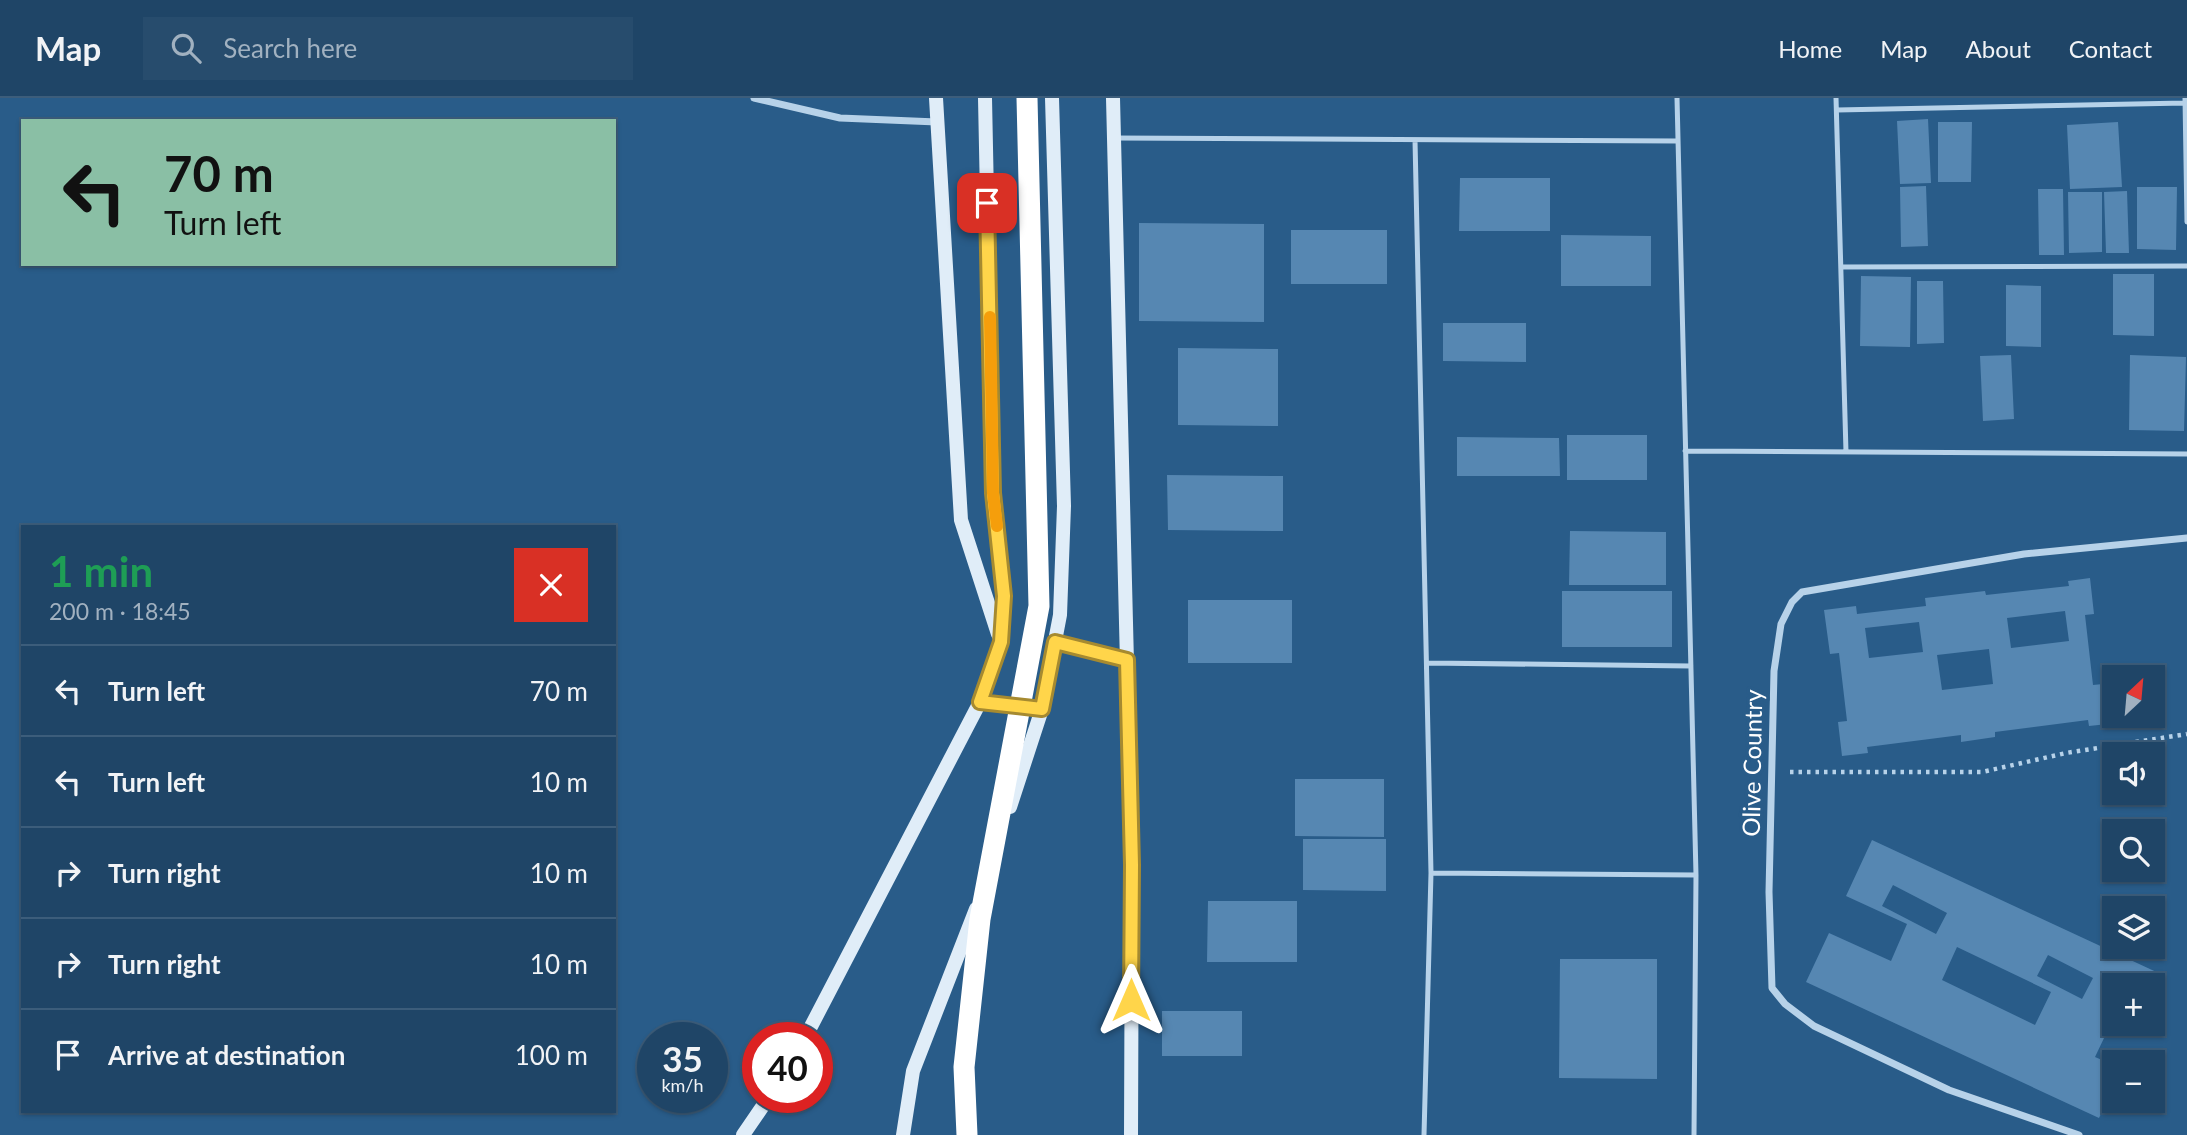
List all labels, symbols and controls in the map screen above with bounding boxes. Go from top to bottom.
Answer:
search box [143,17,633,80]
text: Map [35,28,101,68]
icon: search [167,29,205,67]
text: Search here [223,32,357,64]
text: Home [1778,34,1842,63]
text: Map [1880,34,1928,63]
text: About [1966,34,2031,63]
text: Contact [2069,34,2152,63]
text: 70 m [164,144,274,202]
icon: left [49,147,140,238]
pin [957,173,1017,233]
icon: arrive [968,184,1006,222]
text: Turn left [164,203,281,242]
text: 1 min [49,546,153,596]
button: close [514,548,588,622]
text: 200 m · 18:45 [49,597,191,625]
north arrow [2102,665,2165,728]
map controls [2102,665,2165,1113]
icon: left [49,672,87,710]
text: Turn left [108,675,205,707]
text: 70 m [530,675,588,707]
street label: Olive Country [1736,689,1767,837]
button: sound [2102,742,2165,805]
icon: left [49,763,87,801]
text: Turn left [108,766,205,798]
text: 10 m [530,766,588,798]
button: search [2102,819,2165,882]
icon: right [49,854,87,892]
text: Turn right [108,857,221,889]
text: 10 m [530,857,588,889]
button: layers [2102,896,2165,959]
icon: right [49,945,87,983]
text: Turn right [108,948,221,980]
text: 10 m [530,948,588,980]
position arrow [1094,963,1168,1037]
button: + [2102,973,2165,1036]
speed limit sign: 40 [742,1022,833,1113]
icon: arrive [49,1036,87,1074]
text: 35 [662,1037,703,1079]
text: Arrive at destination [108,1039,345,1071]
text: 100 m [515,1039,588,1071]
button: − [2102,1050,2165,1113]
text: km/h [661,1074,704,1096]

